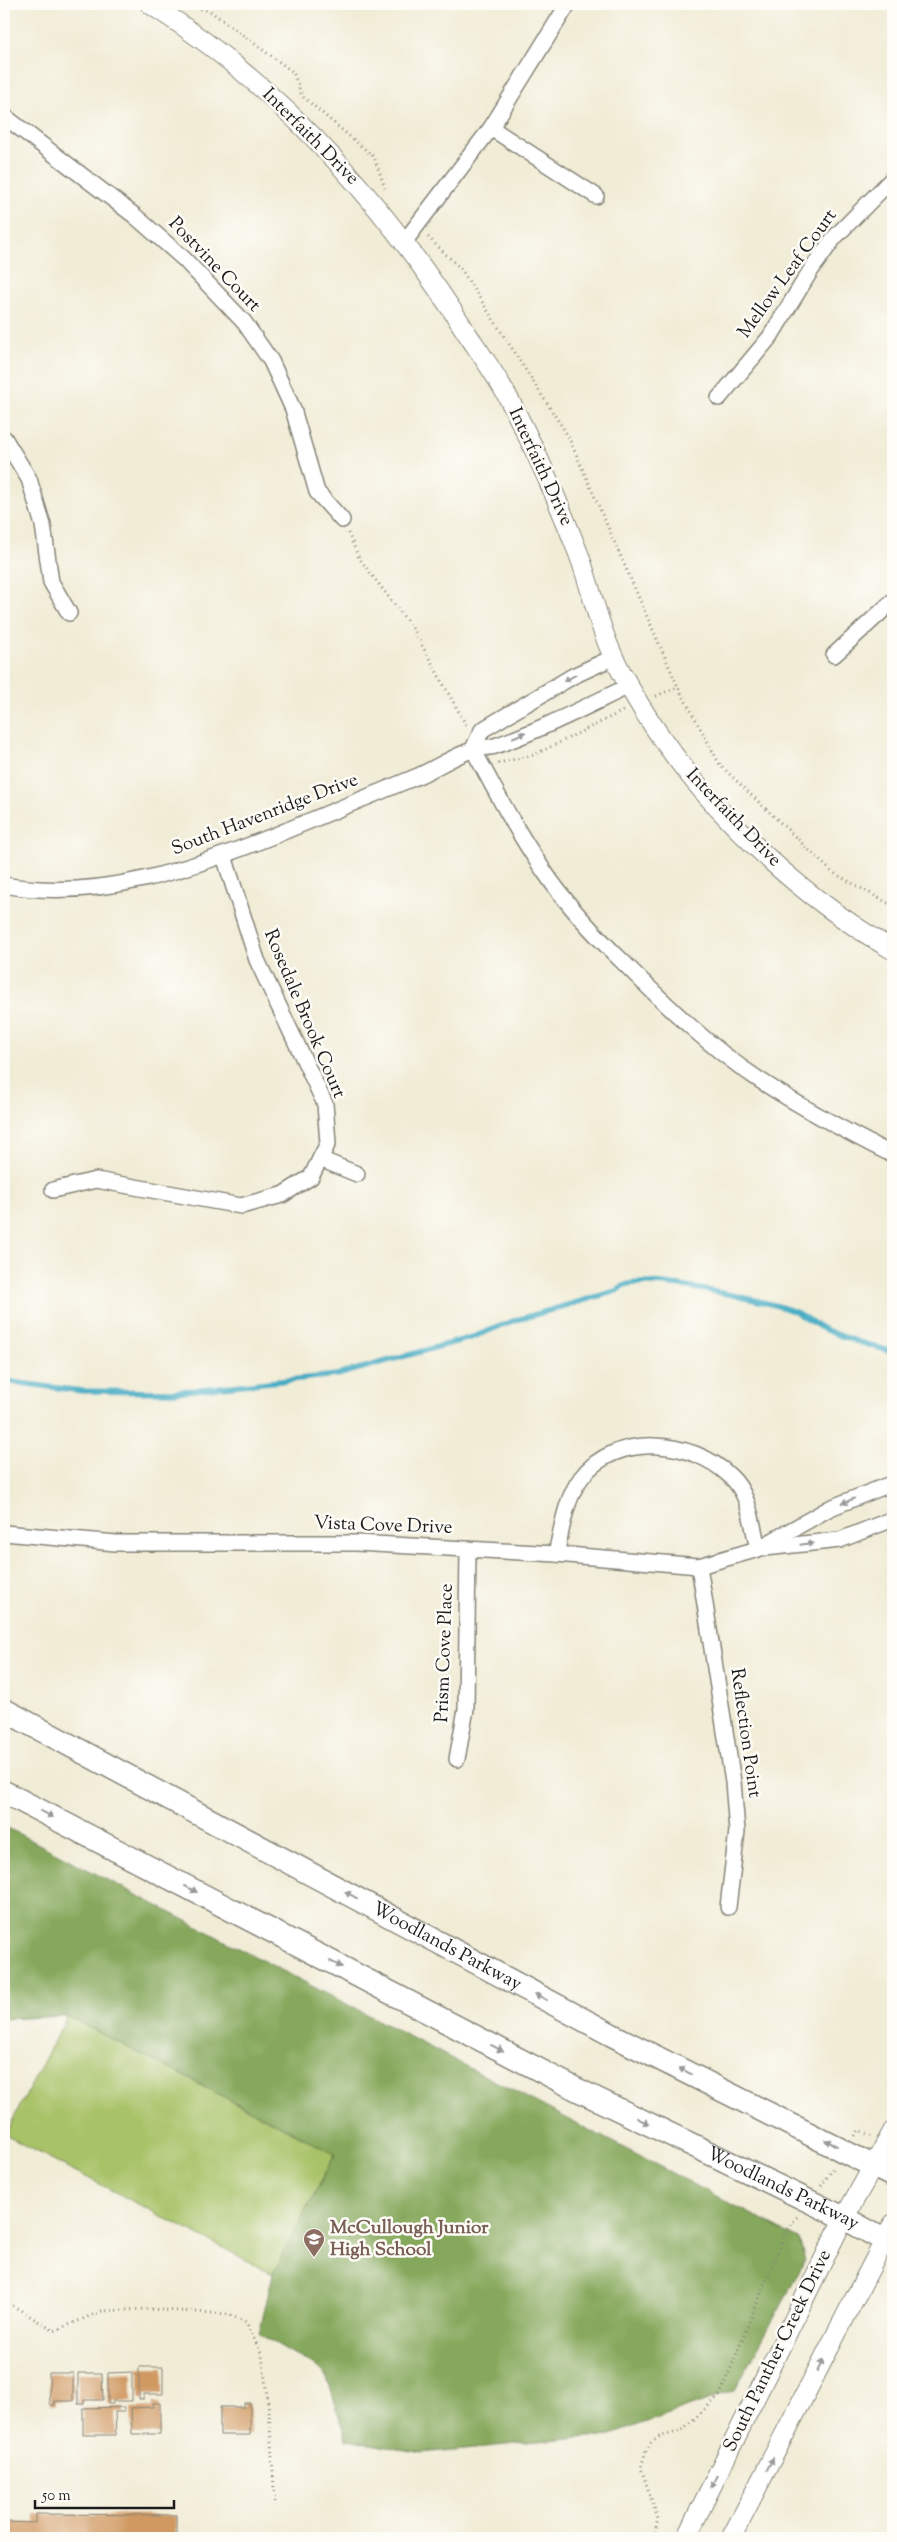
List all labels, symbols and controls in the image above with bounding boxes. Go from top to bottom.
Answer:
street label: Interfaith Drive [255,82,365,192]
street label: Mellow Leaf Court [732,203,844,344]
street label: Postvine Court [161,211,267,319]
street label: Interfaith Drive [501,403,579,531]
one-way arrow [562,674,577,682]
one-way arrow [512,731,526,739]
street label: Interfaith Drive [679,763,787,873]
street label: South Havenridge Drive [168,767,362,863]
street label: Rosedale Brook Court [256,925,352,1103]
one-way arrow [841,1497,855,1505]
street label: Vista Cove Drive [313,1510,453,1542]
one-way arrow [799,1540,815,1548]
street label: Prism Cove Place [429,1583,461,1723]
street label: Reflection Point [723,1667,768,1800]
one-way arrow [40,1810,54,1818]
one-way arrow [184,1885,199,1893]
one-way arrow [344,1891,359,1899]
street label: Woodlands Parkway [367,1896,527,1998]
one-way arrow [328,1960,343,1968]
one-way arrow [534,1992,547,2001]
one-way arrow [490,2044,505,2052]
one-way arrow [678,2067,692,2075]
one-way arrow [635,2117,650,2125]
one-way arrow [824,2139,838,2147]
street label: Woodlands Parkway [702,2140,864,2237]
place label: McCullough Junior High School [330,2215,489,2264]
school or university icon: McCullough Junior High School [302,2227,326,2258]
street label: South Panther Creek Drive [717,2245,839,2457]
one-way arrow [816,2359,824,2374]
one-way arrow [766,2457,774,2472]
one-way arrow [710,2474,718,2488]
scale bar [35,2477,174,2509]
text: 50 m [41,2486,71,2507]

